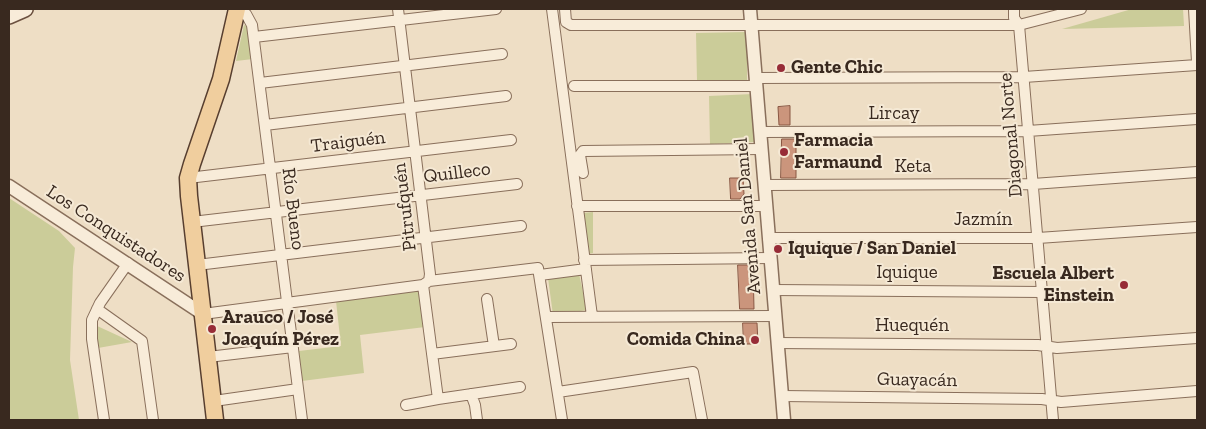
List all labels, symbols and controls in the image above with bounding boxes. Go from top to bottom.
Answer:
place label: Gente Chic [791,57,883,79]
marker: Gente Chic [775,62,787,74]
street label: Diagonal Norte [994,72,1028,198]
street label: Lircay [869,103,919,125]
street label: Traiguén [309,126,387,158]
place label: Farmacia Farmaund [794,130,882,174]
street label: Avenida San Daniel [730,137,766,295]
marker: Farmacia Farmaund [778,146,790,158]
street label: Keta [895,156,931,178]
street label: Quilleco [422,158,492,188]
street label: Pitrufquén [388,162,422,252]
street label: Río Bueno [277,167,309,251]
street label: Los Conquistadores [42,180,190,288]
street label: Jazmín [954,209,1012,231]
place label: Iquique / San Daniel [788,238,956,260]
marker: Iquique / San Daniel [772,243,784,255]
street label: Iquique [876,262,938,284]
place label: Escuela Albert Einstein [992,263,1114,307]
marker: Escuela Albert Einstein [1118,279,1130,291]
place label: Arauco / José Joaquín Pérez [222,307,339,351]
street label: Huequén [875,315,949,337]
marker: Arauco / José Joaquín Pérez [206,323,218,335]
place label: Comida China [627,329,745,351]
marker: Comida China [749,334,761,346]
street label: Guayacán [877,368,957,392]

